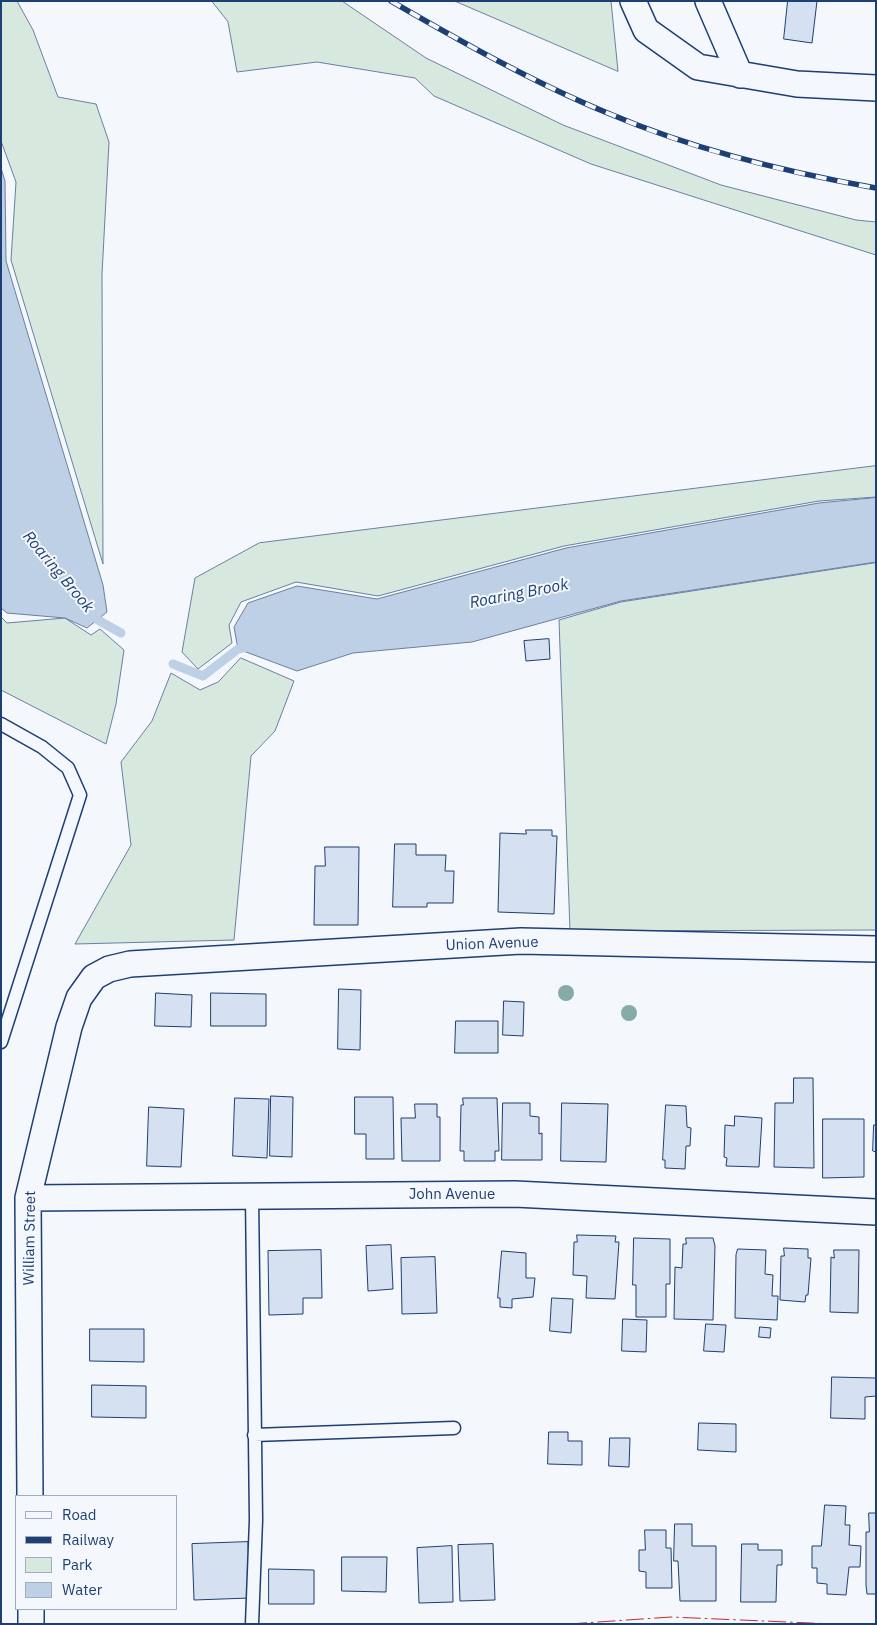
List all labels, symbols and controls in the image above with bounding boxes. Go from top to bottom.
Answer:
water label: Roaring Brook [18,527,98,617]
water label: Roaring Brook [468,575,570,613]
street label: Union Avenue [445,933,539,955]
street label: John Avenue [409,1186,495,1204]
street label: William Street [20,1190,40,1286]
legend [15,1495,178,1610]
text: Road [62,1505,97,1524]
text: Railway [62,1530,114,1549]
text: Park [62,1555,92,1574]
text: Water [62,1580,102,1599]

